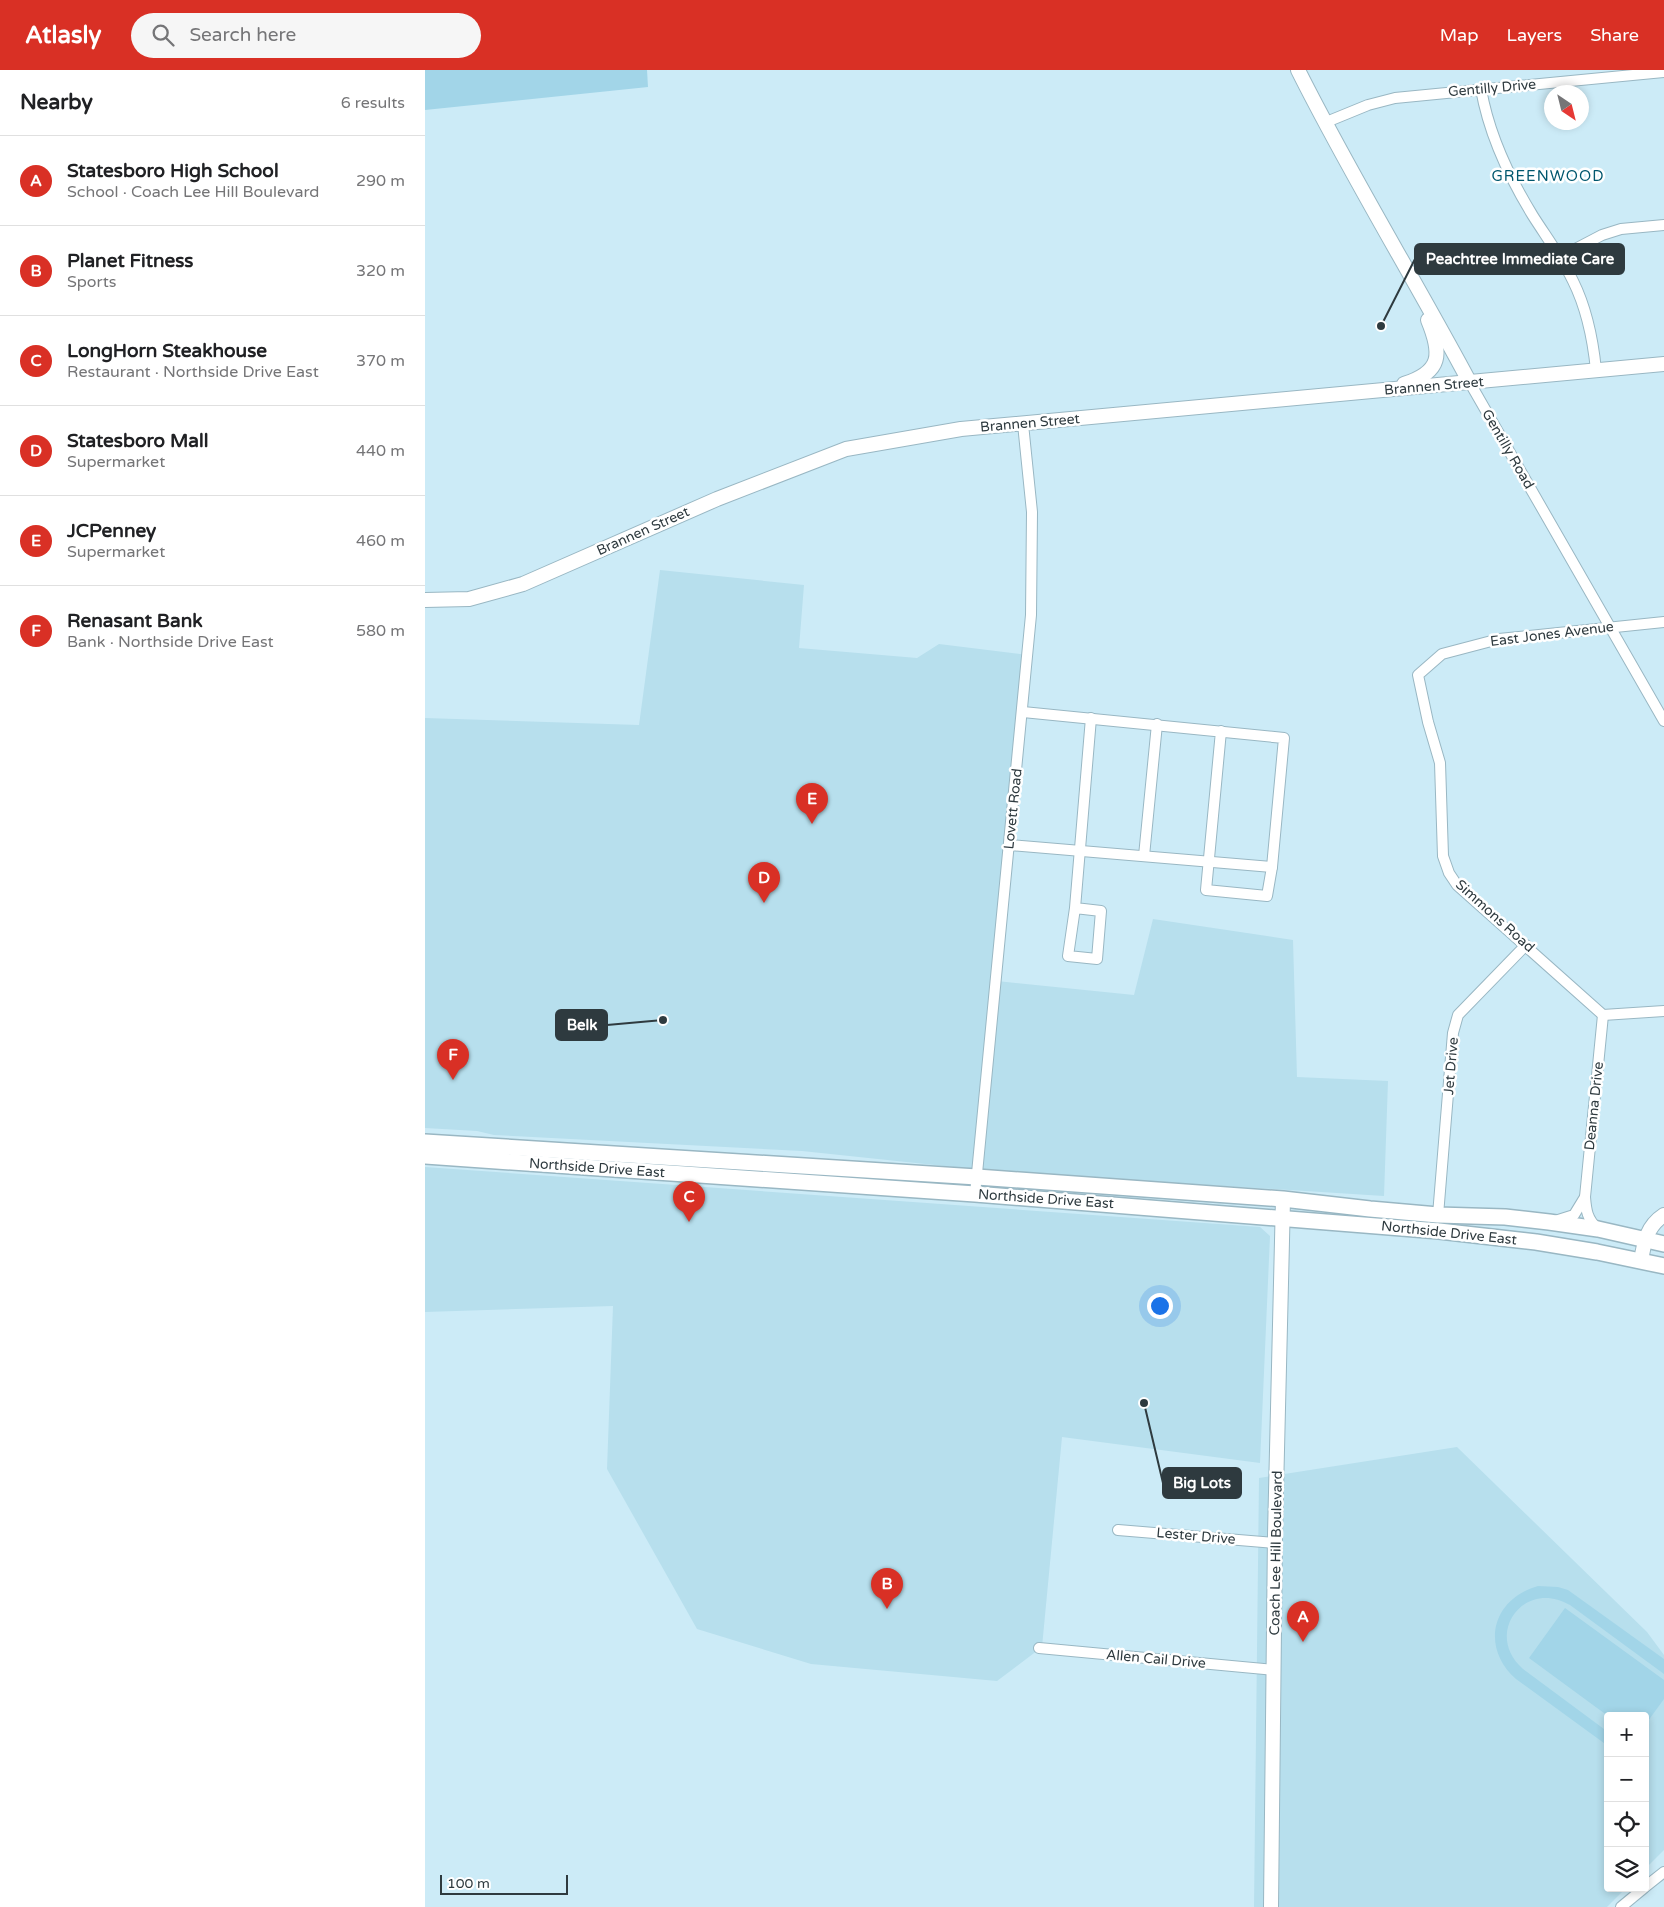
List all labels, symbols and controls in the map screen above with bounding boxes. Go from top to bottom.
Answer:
search box [131,13,481,58]
text: Atlasly [25,21,101,50]
icon: search [149,21,177,49]
text: Search here [189,24,296,46]
text: Map [1440,24,1479,46]
text: Layers [1507,24,1562,46]
text: Share [1590,24,1639,46]
street label: Gentilly Drive [1447,76,1537,100]
north arrow [1544,85,1589,130]
text: Nearby [20,90,93,115]
text: 6 results [341,93,405,113]
text: Statesboro High School [67,160,279,182]
district label: GREENWOOD [1491,167,1605,185]
text: A [30,171,42,191]
text: 290 m [356,171,405,191]
text: School · Coach Lee Hill Boulevard [67,182,319,202]
callout: Peachtree Immediate Care [1415,244,1624,274]
text: Planet Fitness [67,250,193,272]
text: Peachtree Immediate Care [1426,250,1615,268]
text: B [30,261,42,281]
text: 320 m [356,261,405,281]
text: Sports [67,272,116,292]
text: LongHorn Steakhouse [67,340,267,362]
text: C [30,351,42,371]
text: 370 m [356,351,405,371]
text: Restaurant · Northside Drive East [67,362,319,382]
street label: Brannen Street [1383,373,1485,399]
street label: Gentilly Road [1478,406,1538,492]
street label: Brannen Street [979,410,1081,436]
text: Statesboro Mall [67,430,209,452]
text: D [30,441,42,461]
text: 440 m [356,441,405,461]
text: Supermarket [67,452,165,472]
street label: Brannen Street [594,503,693,559]
text: JCPenney [67,520,156,542]
text: E [31,531,41,551]
text: 460 m [356,531,405,551]
text: Supermarket [67,542,165,562]
text: Renasant Bank [67,610,203,632]
street label: East Jones Avenue [1489,618,1615,650]
text: F [31,621,41,641]
text: 580 m [356,621,405,641]
text: Bank · Northside Drive East [67,632,274,652]
street label: Lovett Road [1000,768,1026,850]
pin: E [796,783,828,824]
pin: D [748,862,780,903]
street label: Simmons Road [1452,876,1538,956]
callout: Belk [556,1010,607,1040]
text: Belk [567,1016,597,1034]
street label: Jet Drive [1440,1036,1462,1096]
pin: F [437,1039,469,1080]
street label: Deanna Drive [1581,1061,1607,1151]
street label: Northside Drive East [528,1155,666,1181]
pin: C [673,1181,705,1222]
street label: Northside Drive East [977,1186,1115,1212]
street label: Northside Drive East [1380,1217,1518,1249]
your location [1147,1293,1173,1319]
callout: Big Lots [1163,1468,1241,1498]
street label: Coach Lee Hill Boulevard [1266,1470,1286,1636]
text: Big Lots [1173,1474,1231,1493]
street label: Lester Drive [1156,1524,1236,1548]
pin: B [871,1568,903,1609]
pin: A [1287,1601,1319,1642]
street label: Allen Cail Drive [1105,1646,1207,1672]
map controls [1604,1712,1649,1892]
button: + [1604,1712,1649,1757]
button: − [1604,1757,1649,1802]
button: locate [1604,1802,1649,1847]
button: layers [1604,1847,1649,1892]
scale bar [440,1872,567,1895]
text: 100 m [447,1875,490,1892]

